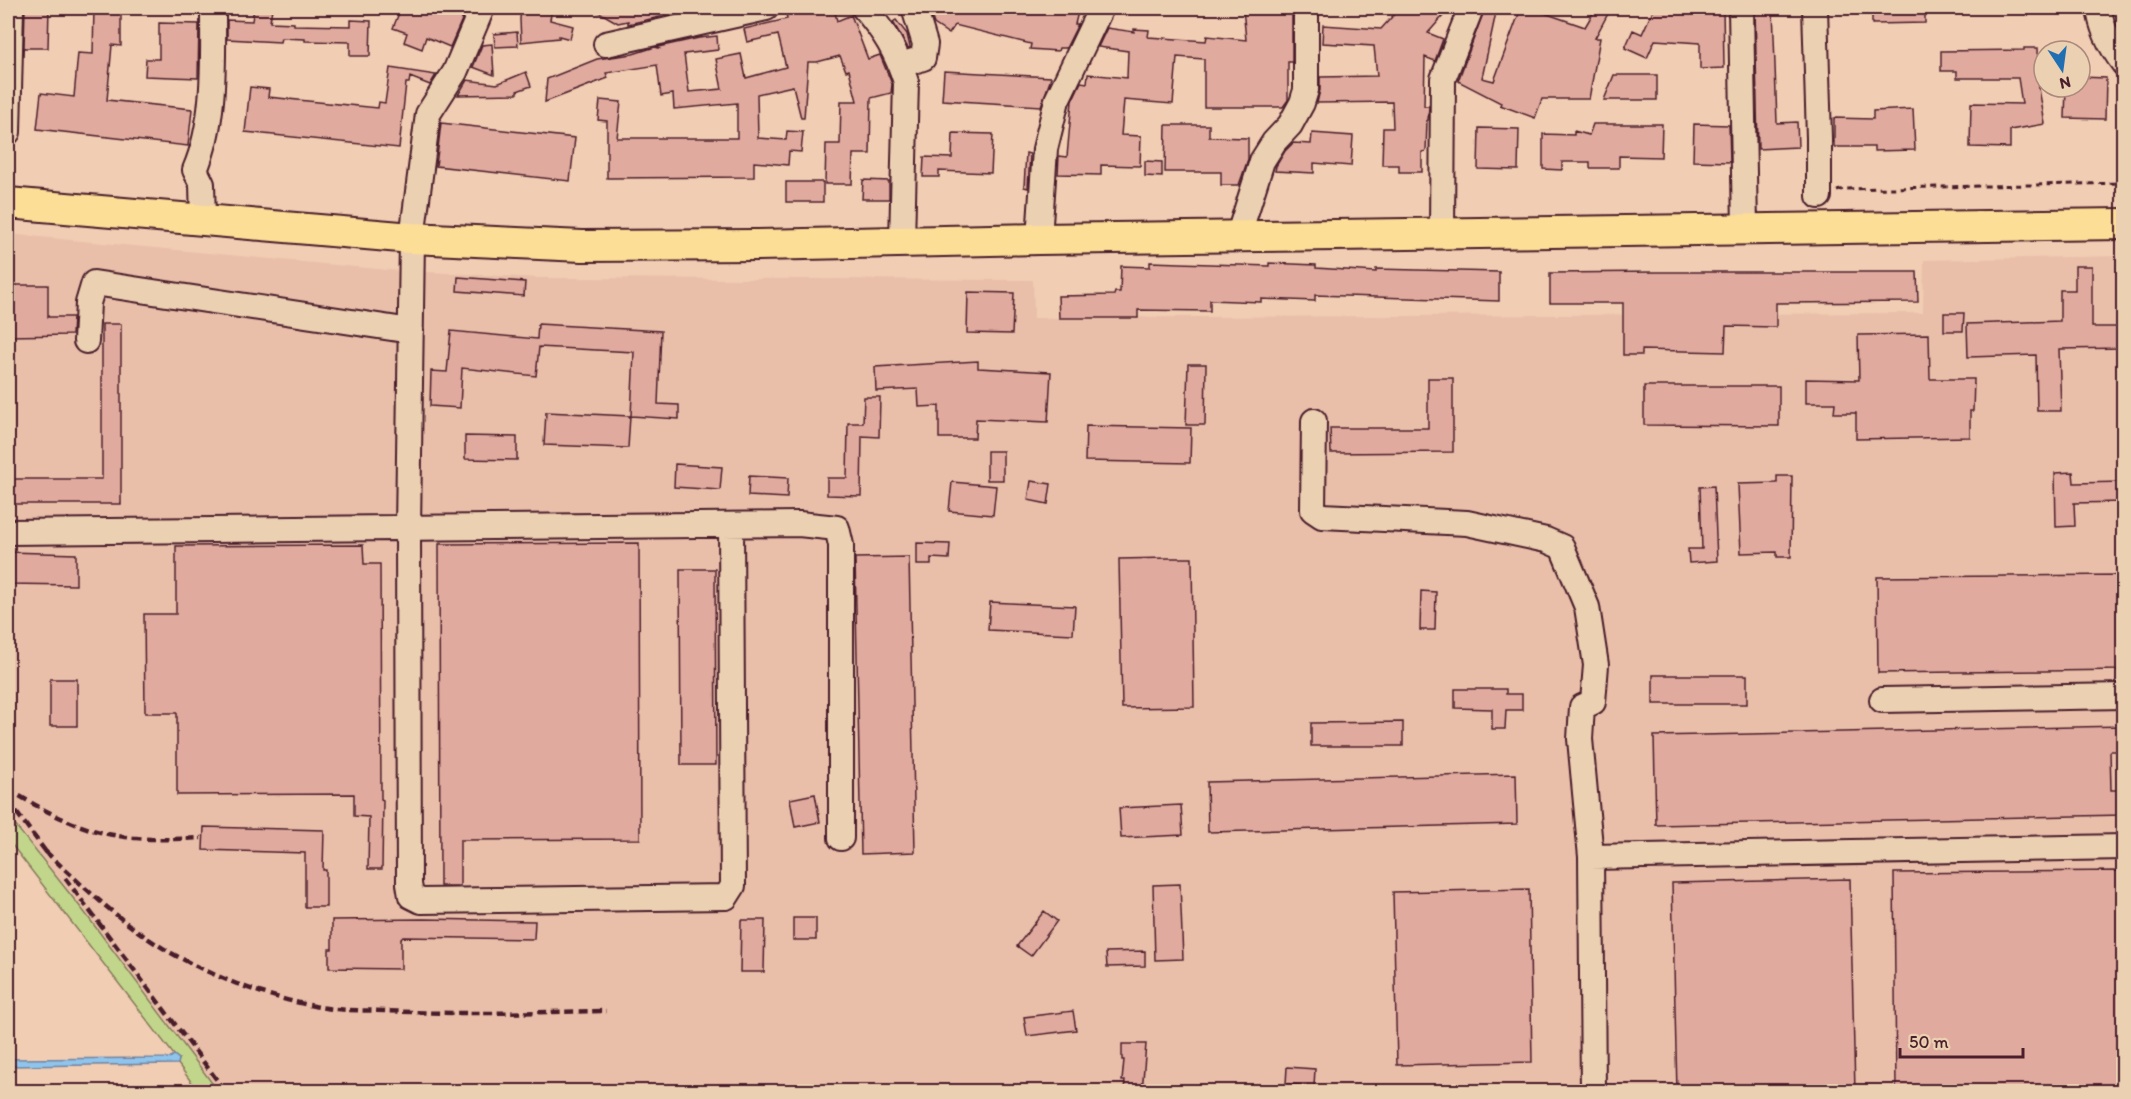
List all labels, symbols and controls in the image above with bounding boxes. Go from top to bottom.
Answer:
north arrow [2032,39,2092,99]
text: N [2058,73,2073,94]
scale bar [1900,1021,2023,1059]
text: 50 m [1909,1031,1949,1053]

